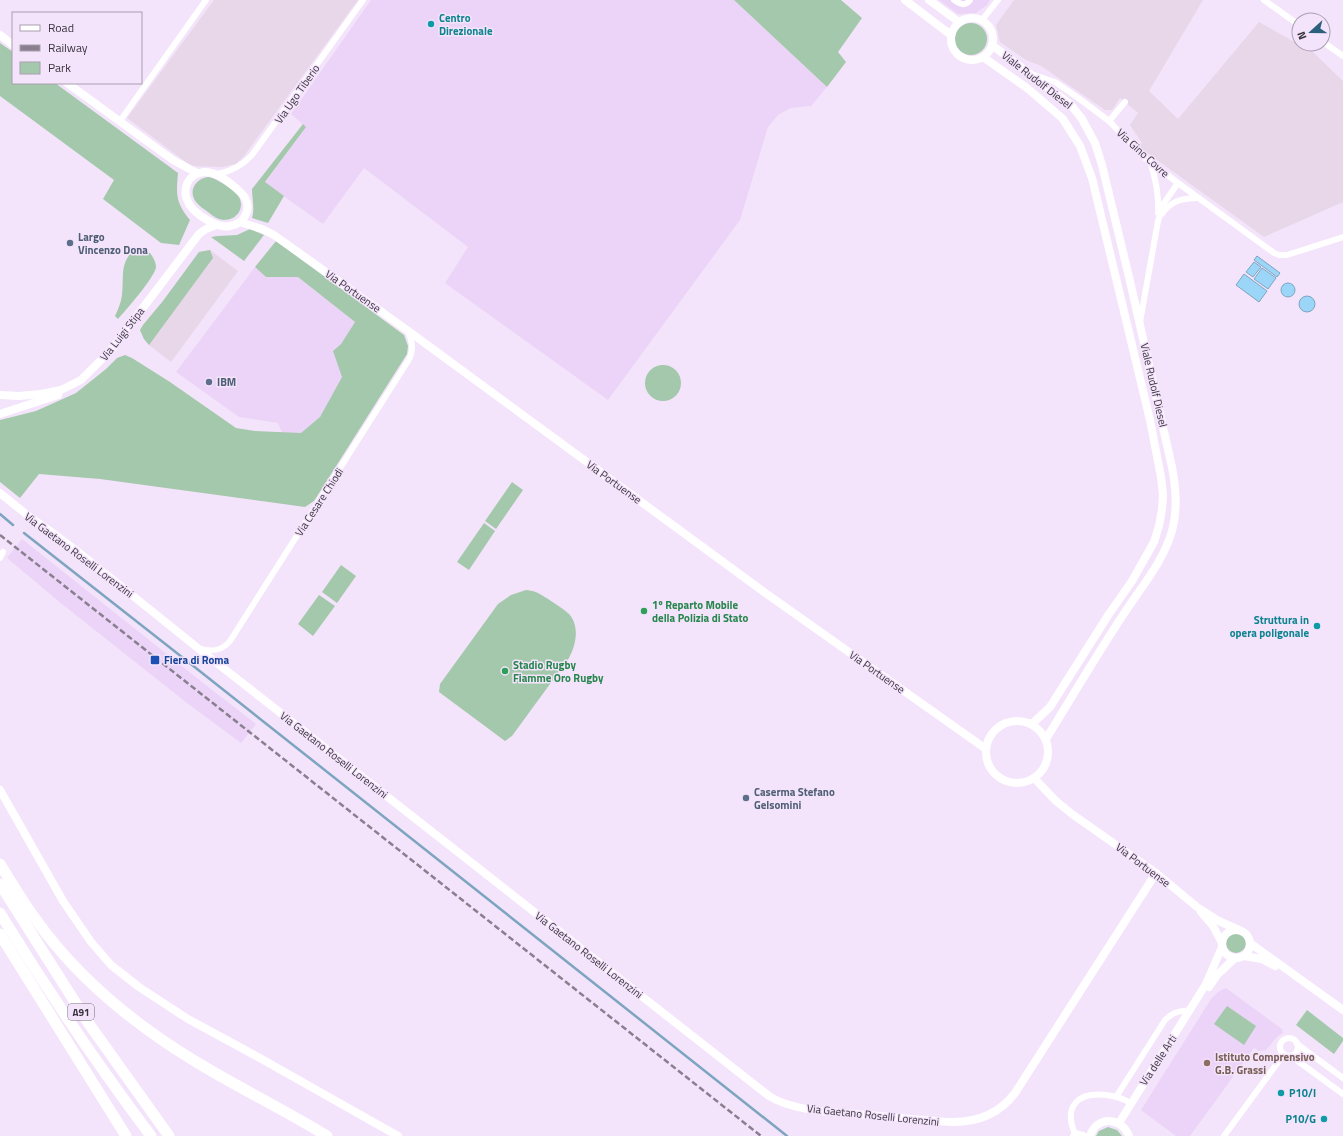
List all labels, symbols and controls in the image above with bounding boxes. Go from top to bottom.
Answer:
place label: Centro Direzionale [439,10,493,39]
legend [12,12,142,84]
north arrow [1291,12,1331,52]
text: Road [48,18,74,37]
marker: Centro Direzionale [426,19,436,29]
text: N [1293,29,1310,42]
text: Railway [48,38,88,57]
street label: Viale Rudolf Diesel [998,47,1076,113]
text: Park [48,58,71,77]
street label: Via Ugo Tiberio [271,61,323,127]
street label: Via Gino Covre [1113,125,1173,181]
place label: Largo Vincenzo Dona [78,229,148,258]
marker: Largo Vincenzo Dona [65,238,75,248]
street label: Via Portuense [322,266,384,316]
street label: Via Luigi Stipa [96,303,148,364]
street label: Viale Rudolf Diesel [1137,341,1171,429]
place label: IBM [217,374,236,390]
marker: IBM [204,377,214,387]
street label: Via Portuense [583,457,645,508]
street label: Via Cesare Chiodi [291,465,347,539]
street label: Via Gaetano Roselli Lorenzini [21,509,137,601]
place label: 1º Reparto Mobile della Polizia di Stato [652,597,748,626]
marker: 1º Reparto Mobile della Polizia di Stato [639,606,649,616]
place label: Struttura in opera poligonale [1230,612,1309,641]
marker: Struttura in opera poligonale [1312,621,1322,631]
street label: Via Portuense [846,647,908,697]
place label: Fiera di Roma [164,652,230,668]
marker: Fiera di Roma [149,654,161,666]
place label: Stadio Rugby Fiamme Oro Rugby [513,657,604,686]
marker: Stadio Rugby Fiamme Oro Rugby [500,666,510,676]
street label: Via Gaetano Roselli Lorenzini [277,708,391,802]
place label: Caserma Stefano Gelsomini [754,784,835,813]
marker: Caserma Stefano Gelsomini [741,793,751,803]
street label: Via Portuense [1112,839,1174,891]
street label: Via Gaetano Roselli Lorenzini [532,908,646,1002]
road number: A91 [68,1004,94,1020]
street label: Via delle Arti [1136,1031,1180,1089]
place label: Istituto Comprensivo G.B. Grassi [1215,1049,1315,1078]
marker: Istituto Comprensivo G.B. Grassi [1202,1058,1212,1068]
place label: P10/I [1289,1085,1316,1101]
marker: P10/I [1276,1088,1286,1098]
street label: Via Gaetano Roselli Lorenzini [806,1100,940,1130]
place label: P10/G [1286,1111,1316,1127]
marker: P10/G [1319,1114,1329,1124]

